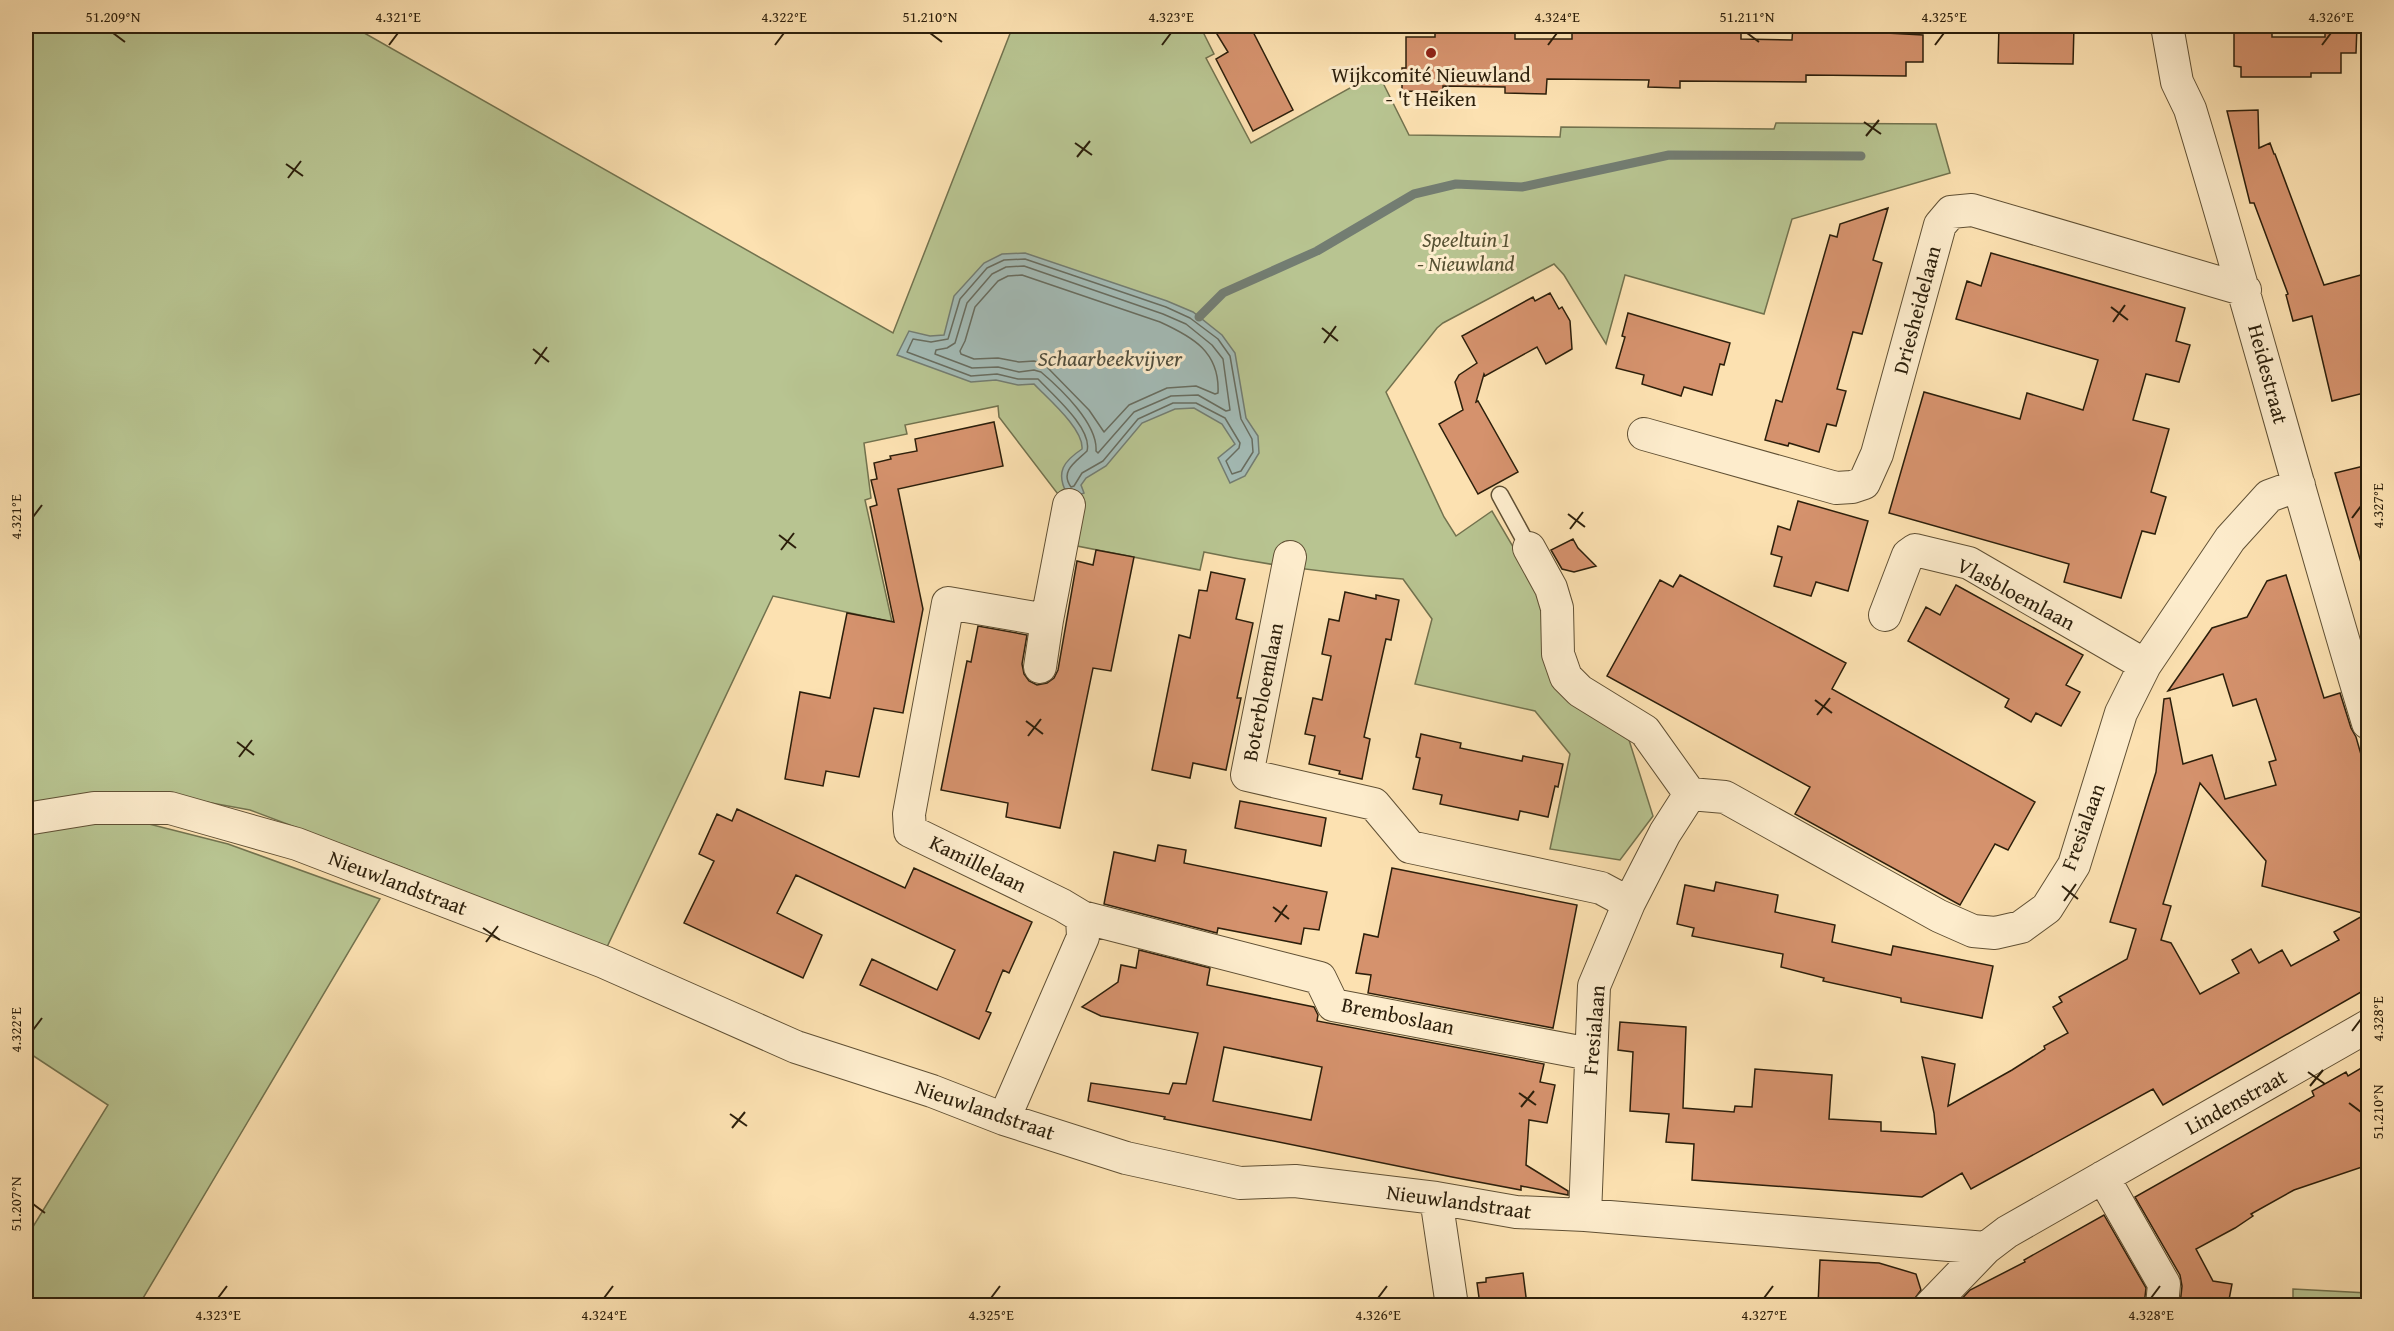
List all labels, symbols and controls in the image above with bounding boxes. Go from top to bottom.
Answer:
text: 51.209°N [86,6,141,27]
text: 4.321°E [375,6,421,27]
text: 4.322°E [761,6,807,27]
text: 51.210°N [903,6,958,27]
text: 4.323°E [1148,6,1194,27]
text: 4.324°E [1534,6,1580,27]
text: 51.211°N [1720,6,1775,27]
text: 4.325°E [1921,6,1967,27]
text: 4.326°E [2308,6,2354,27]
marker: Wijkcomité Nieuwland - 't Heiken [1424,46,1438,60]
place label: Wijkcomité Nieuwland - 't Heiken [1331,59,1532,114]
park label: Speeltuin 1 - Nieuwland [1417,224,1515,279]
street label: Driesheidelaan [1885,242,1949,377]
street label: Heidestraat [2240,320,2297,428]
water label: Schaarbeekvijver [1038,342,1183,374]
text: 4.327°E [2367,483,2388,529]
text: 4.321°E [5,494,26,540]
street label: Vlasbloemlaan [1952,549,2081,638]
street label: Boterbloemlaan [1234,620,1291,764]
street label: Fresialaan [2053,779,2113,874]
street label: Kamillelaan [924,827,1032,900]
street label: Nieuwlandstraat [324,842,472,923]
street label: Fresialaan [1574,984,1613,1076]
street label: Bremboslaan [1339,988,1458,1043]
text: 4.328°E [2367,996,2388,1042]
text: 4.322°E [5,1007,26,1053]
street label: Lindenstraat [2179,1061,2293,1142]
street label: Nieuwlandstraat [911,1071,1060,1148]
text: 51.210°N [2367,1084,2388,1139]
text: 51.207°N [5,1176,26,1231]
street label: Nieuwlandstraat [1385,1176,1534,1227]
text: 4.323°E [195,1304,241,1325]
text: 4.324°E [581,1304,627,1325]
text: 4.325°E [968,1304,1014,1325]
text: 4.326°E [1355,1304,1401,1325]
text: 4.327°E [1741,1304,1787,1325]
text: 4.328°E [2128,1304,2174,1325]

